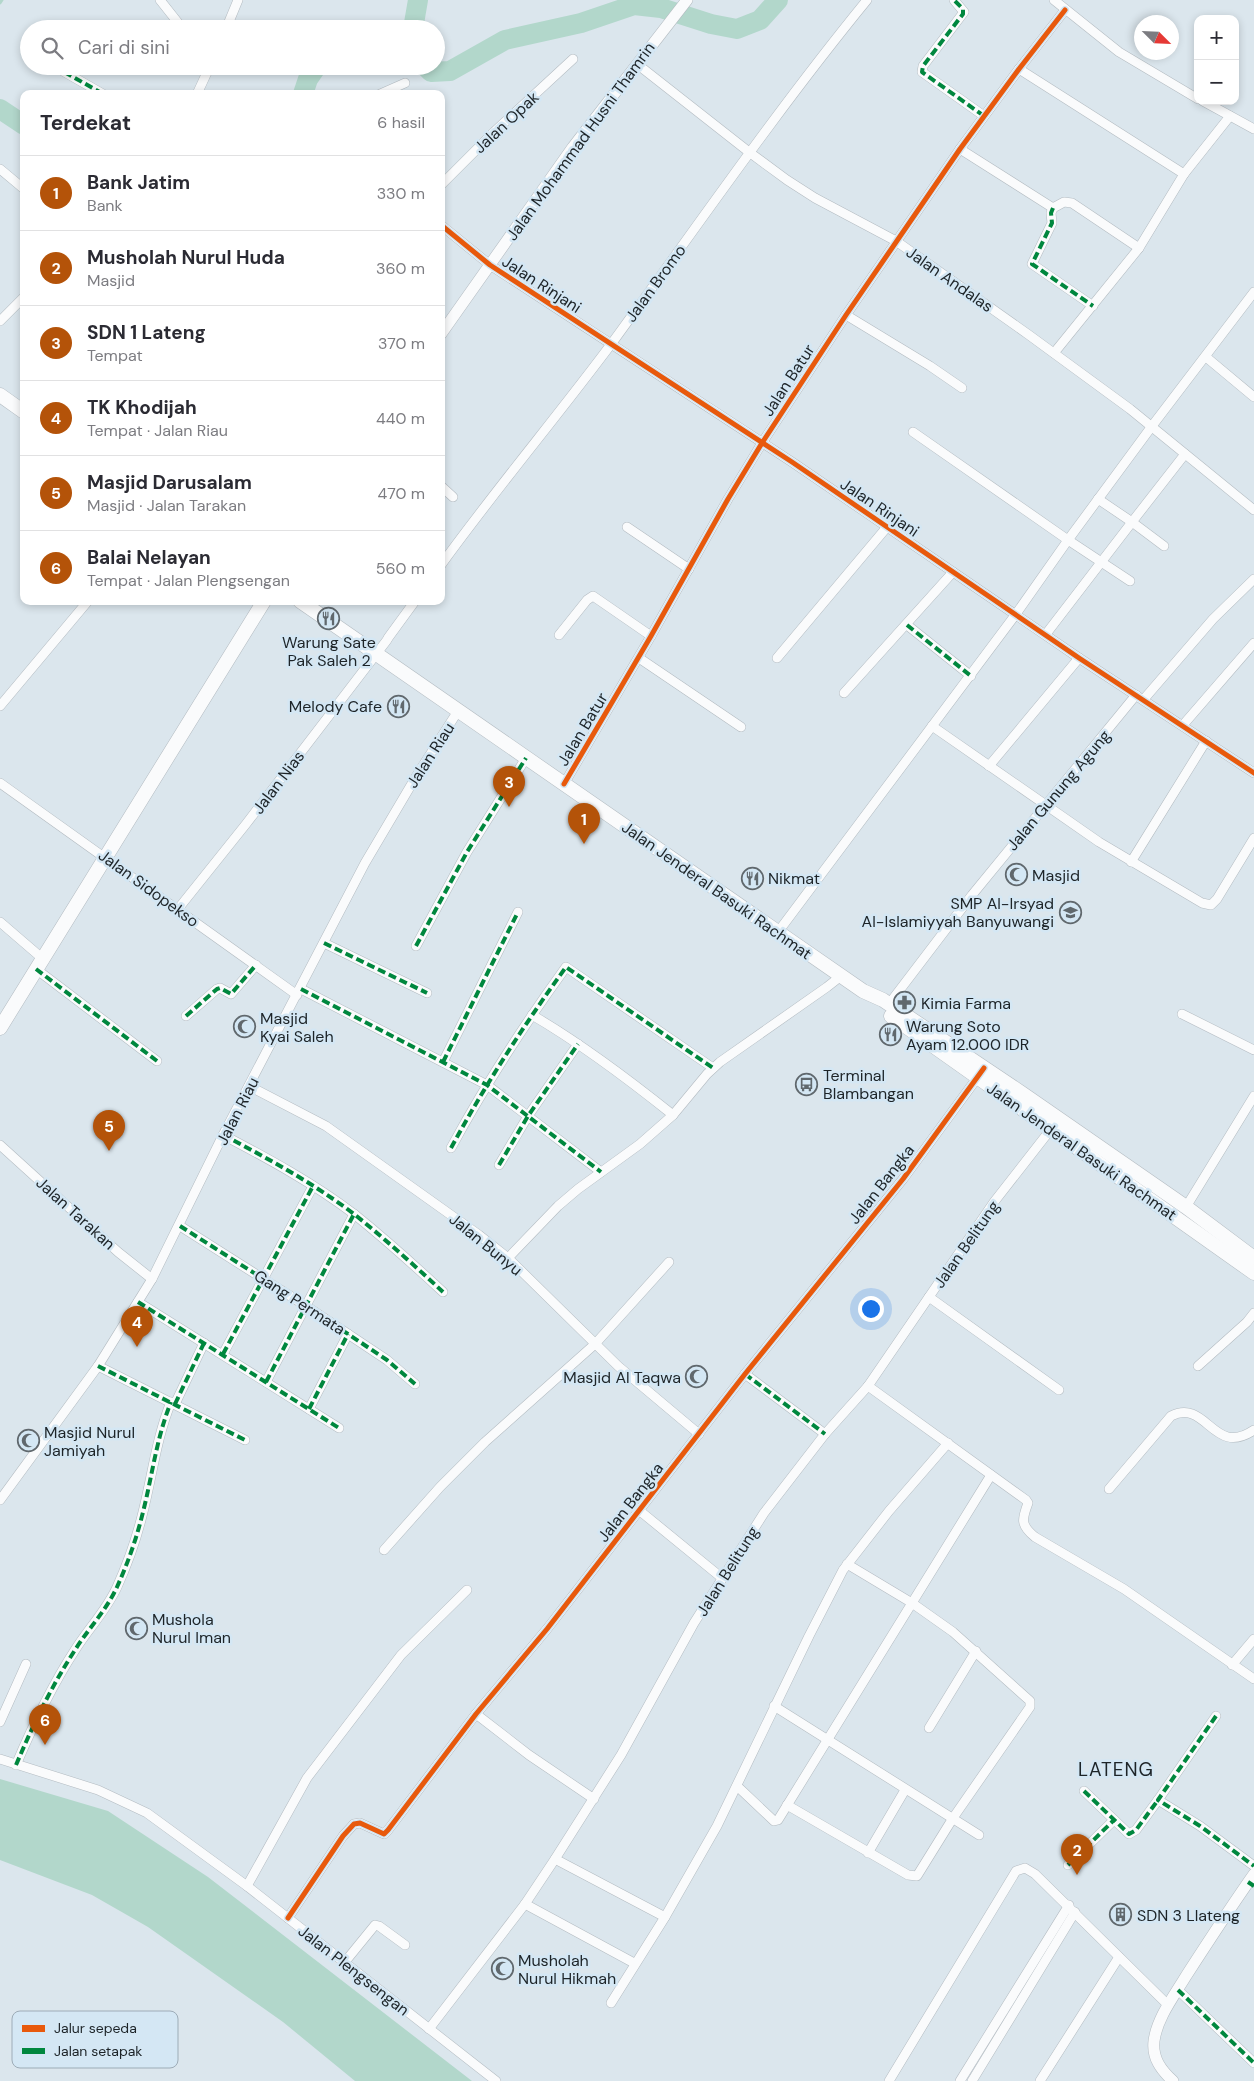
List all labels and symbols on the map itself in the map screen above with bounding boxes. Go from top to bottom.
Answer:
north arrow [1134,15,1179,60]
street label: Jalan Mohammad Husni Thamrin [501,38,660,245]
street label: Jalan Opak [469,87,543,158]
street label: Jalan Bromo [620,240,691,326]
street label: Jalan Andalas [902,242,997,317]
street label: Jalan Rinjani [498,251,585,318]
street label: Jalan Batur [757,340,820,420]
street label: Jalan Rinjani [836,473,923,541]
restaurant icon: Warung Sate Pak Saleh 2 [317,606,341,630]
place label: Warung Sate Pak Saleh 2 [282,632,376,671]
street label: Jalan Batur [552,689,613,770]
restaurant icon: Melody Cafe [386,694,410,718]
place label: Melody Cafe [289,696,382,717]
street label: Jalan Riau [402,719,459,792]
street label: Jalan Gunung Agung [1002,726,1115,855]
street label: Jalan Nias [248,746,309,818]
pin: 3 [493,766,525,807]
pin: 1 [568,803,600,844]
street label: Jalan Jenderal Basuki Rachmat [618,817,816,964]
street label: Jalan Sidopekso [94,845,203,932]
mosque icon: Masjid [1004,863,1028,887]
place label: Masjid [1032,865,1080,886]
restaurant icon: Nikmat [740,866,764,890]
place label: Nikmat [768,868,820,889]
place label: SMP Al-Irsyad Al-Islamiyyah Banyuwangi [862,893,1054,932]
school or university icon: SMP Al-Irsyad Al-Islamiyyah Banyuwangi [1058,900,1082,924]
pharmacy icon: Kimia Farma [893,991,917,1015]
place label: Kimia Farma [921,993,1011,1014]
place label: Masjid Kyai Saleh [260,1008,334,1047]
mosque icon: Masjid Kyai Saleh [232,1015,256,1039]
place label: Warung Soto Ayam 12.000 IDR [906,1016,1029,1055]
restaurant icon: Warung Soto Ayam 12.000 IDR [878,1023,902,1047]
place label: Terminal Blambangan [823,1065,914,1104]
bus stop icon: Terminal Blambangan [795,1072,819,1096]
street label: Jalan Riau [211,1074,264,1149]
street label: Jalan Jenderal Basuki Rachmat [983,1078,1181,1225]
pin: 5 [93,1110,125,1151]
street label: Jalan Bangka [844,1140,919,1228]
street label: Jalan Tarakan [32,1172,120,1254]
street label: Jalan Belitung [929,1196,1004,1292]
street label: Jalan Bunyu [445,1208,527,1280]
street label: Gang Permata [250,1265,349,1340]
your location [858,1296,884,1322]
pin: 4 [121,1306,153,1347]
mosque icon: Masjid Al Taqwa [685,1365,709,1389]
place label: Masjid Al Taqwa [563,1367,681,1388]
place label: Masjid Nurul Jamiyah [44,1422,135,1461]
mosque icon: Masjid Nurul Jamiyah [16,1429,40,1453]
street label: Jalan Bangka [593,1458,668,1546]
street label: Jalan Belitung [691,1522,763,1620]
place label: Mushola Nurul Iman [152,1609,231,1648]
mosque icon: Mushola Nurul Iman [124,1616,148,1640]
pin: 6 [29,1704,61,1745]
district label: LATENG [1078,1757,1154,1782]
pin: 2 [1061,1834,1093,1875]
building icon: SDN 3 Llateng [1109,1903,1133,1927]
place label: SDN 3 Llateng [1137,1905,1240,1926]
street label: Jalan Plengsengan [294,1920,414,2020]
place label: Musholah Nurul Hikmah [518,1950,616,1989]
mosque icon: Musholah Nurul Hikmah [490,1957,514,1981]
legend [12,2011,178,2068]
text: Jalur sepeda [54,2019,137,2037]
text: Jalan setapak [54,2042,142,2060]

